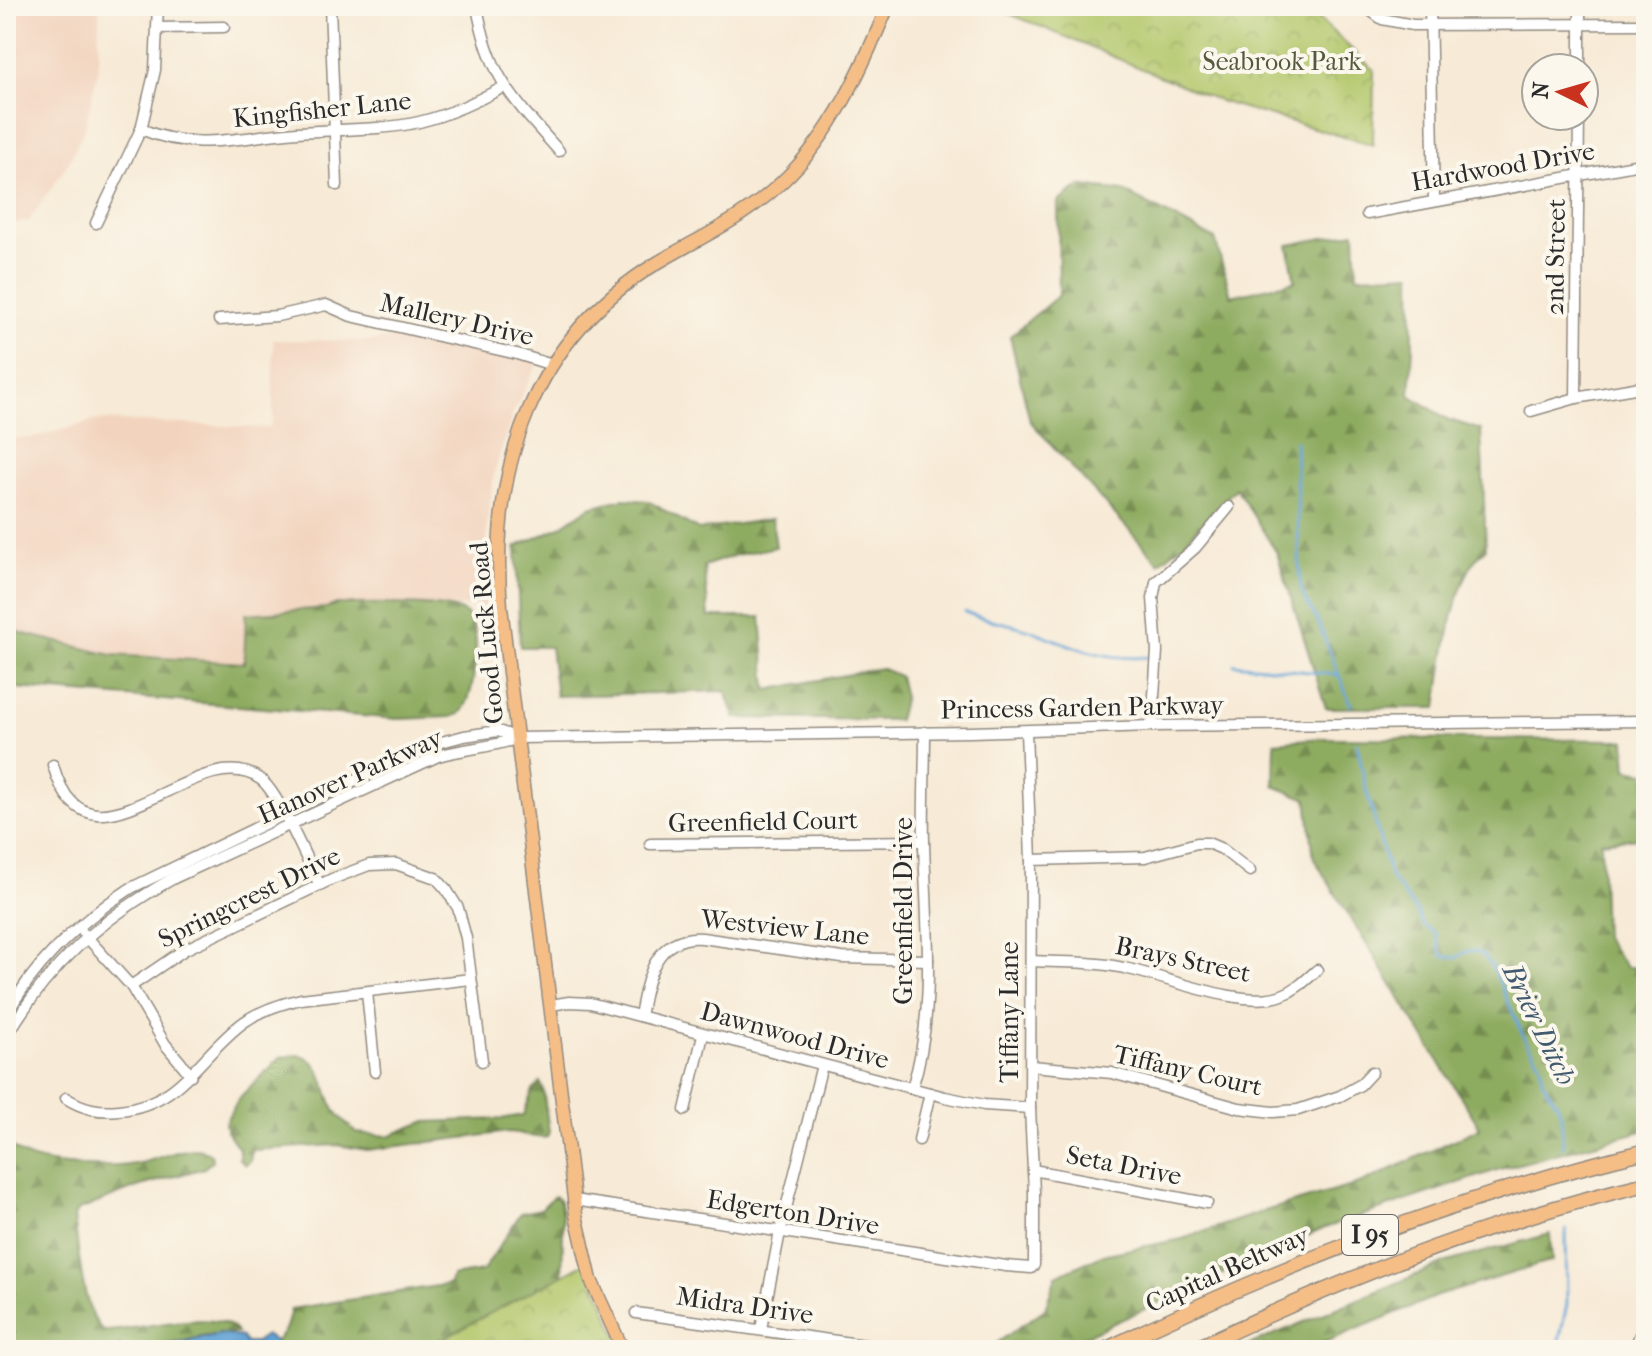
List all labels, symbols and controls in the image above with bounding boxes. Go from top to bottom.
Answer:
park label: Seabrook Park [1202,46,1362,77]
north arrow [1520,52,1600,132]
text: N [1527,81,1555,100]
street label: Kingfisher Lane [231,85,413,134]
street label: Hardwood Drive [1409,135,1597,198]
street label: 2nd Street [1539,198,1572,316]
street label: Mallery Drive [377,287,537,352]
street label: Good Luck Road [463,540,510,725]
street label: Princess Garden Parkway [940,690,1225,725]
street label: Hanover Parkway [253,721,448,831]
street label: Greenfield Court [668,804,859,839]
street label: Greenfield Drive [888,817,919,1005]
street label: Springcrest Drive [153,840,345,955]
street label: Westview Lane [698,903,871,952]
street label: Brays Street [1113,930,1254,989]
street label: Tiffany Lane [994,941,1025,1083]
water label: Brier Ditch [1495,956,1583,1090]
street label: Dawnwood Drive [697,995,893,1076]
street label: Tiffany Court [1111,1038,1266,1103]
street label: Seta Drive [1064,1139,1184,1192]
street label: Edgerton Drive [704,1184,882,1241]
road number: I 95 [1342,1215,1398,1255]
street label: Capital Beltway [1141,1219,1315,1319]
street label: Midra Drive [675,1281,815,1330]

